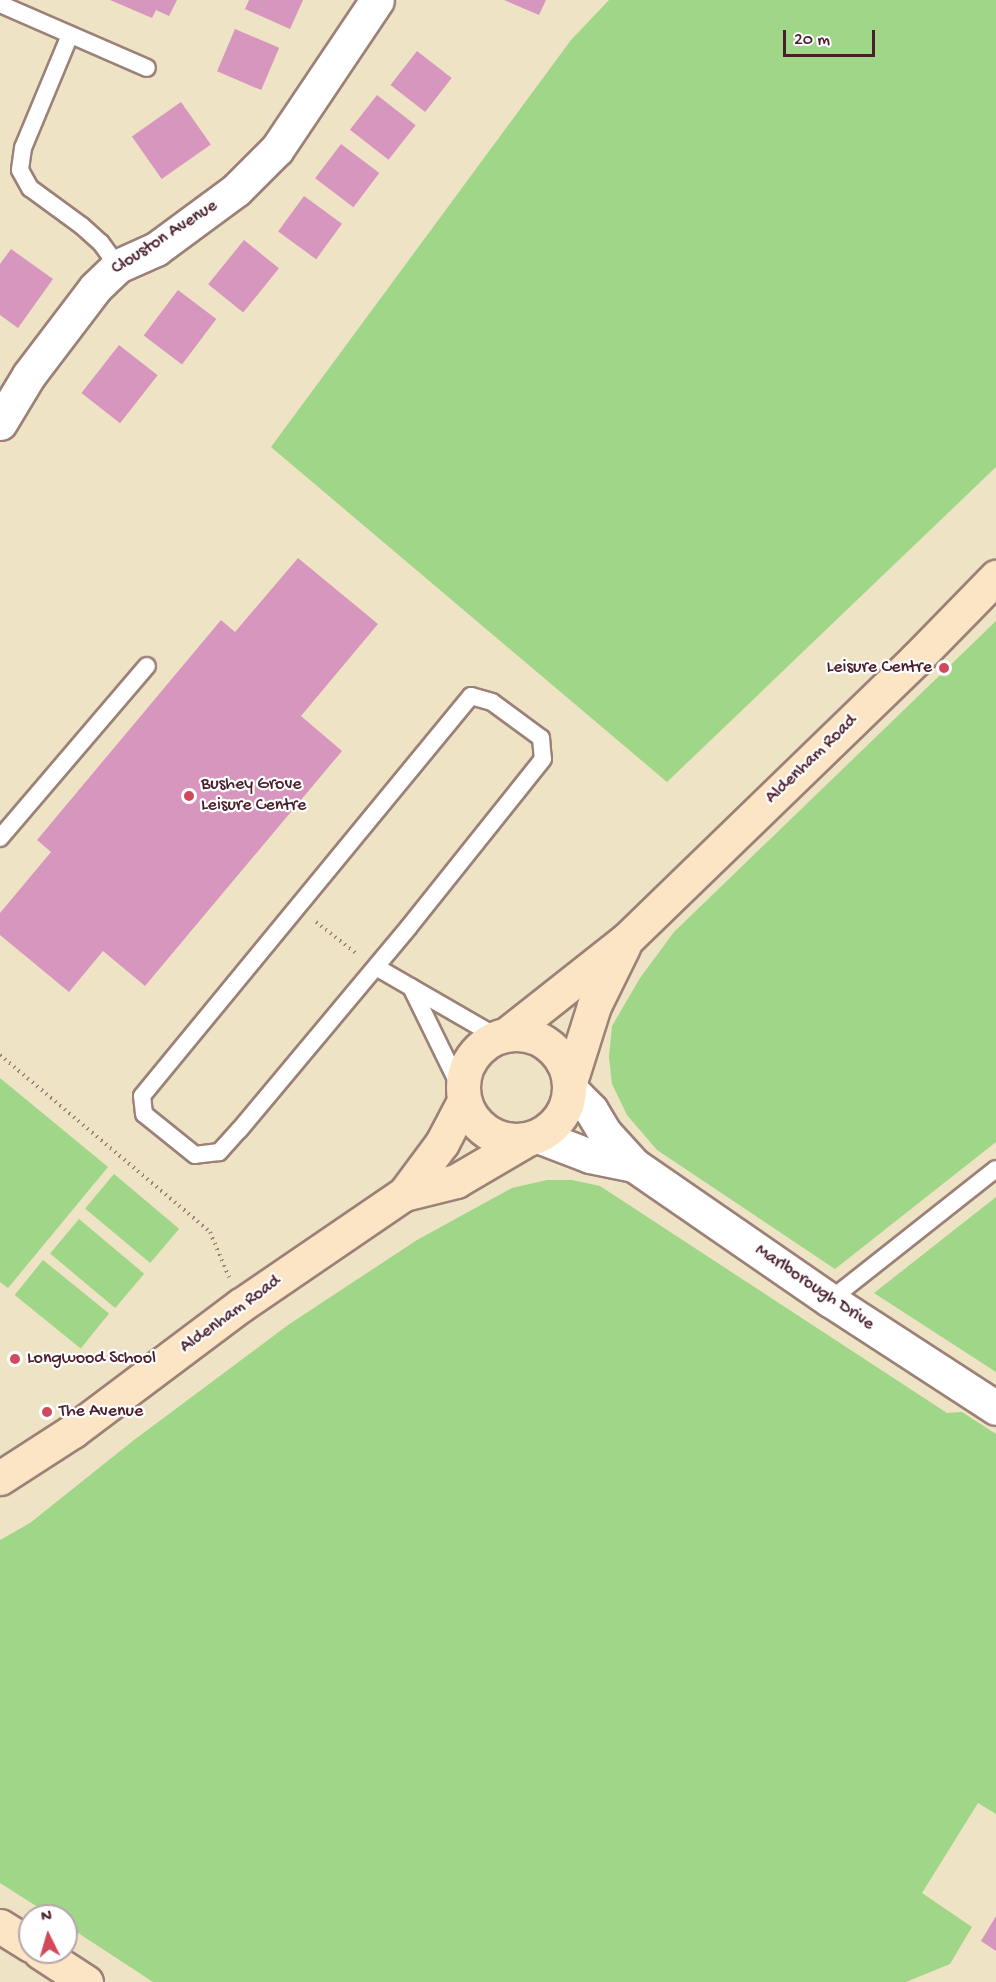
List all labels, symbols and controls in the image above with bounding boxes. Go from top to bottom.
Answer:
scale bar [786,18,878,56]
text: 20 m [794,30,830,51]
street label: Clouston Avenue [108,196,222,280]
place label: Leisure Centre [827,657,932,679]
marker: Leisure Centre [937,661,951,675]
street label: Aldenham Road [762,711,862,809]
place label: Bushey Grove Leisure Centre [201,775,306,818]
marker: Bushey Grove Leisure Centre [182,789,196,803]
street label: Marlborough Drive [750,1240,878,1336]
street label: Aldenham Road [177,1271,285,1359]
place label: Longwood School [27,1348,156,1370]
marker: Longwood School [8,1352,22,1366]
place label: The Avenue [59,1401,143,1423]
marker: The Avenue [40,1405,54,1419]
north arrow [18,1904,78,1964]
text: N [41,1908,53,1927]

